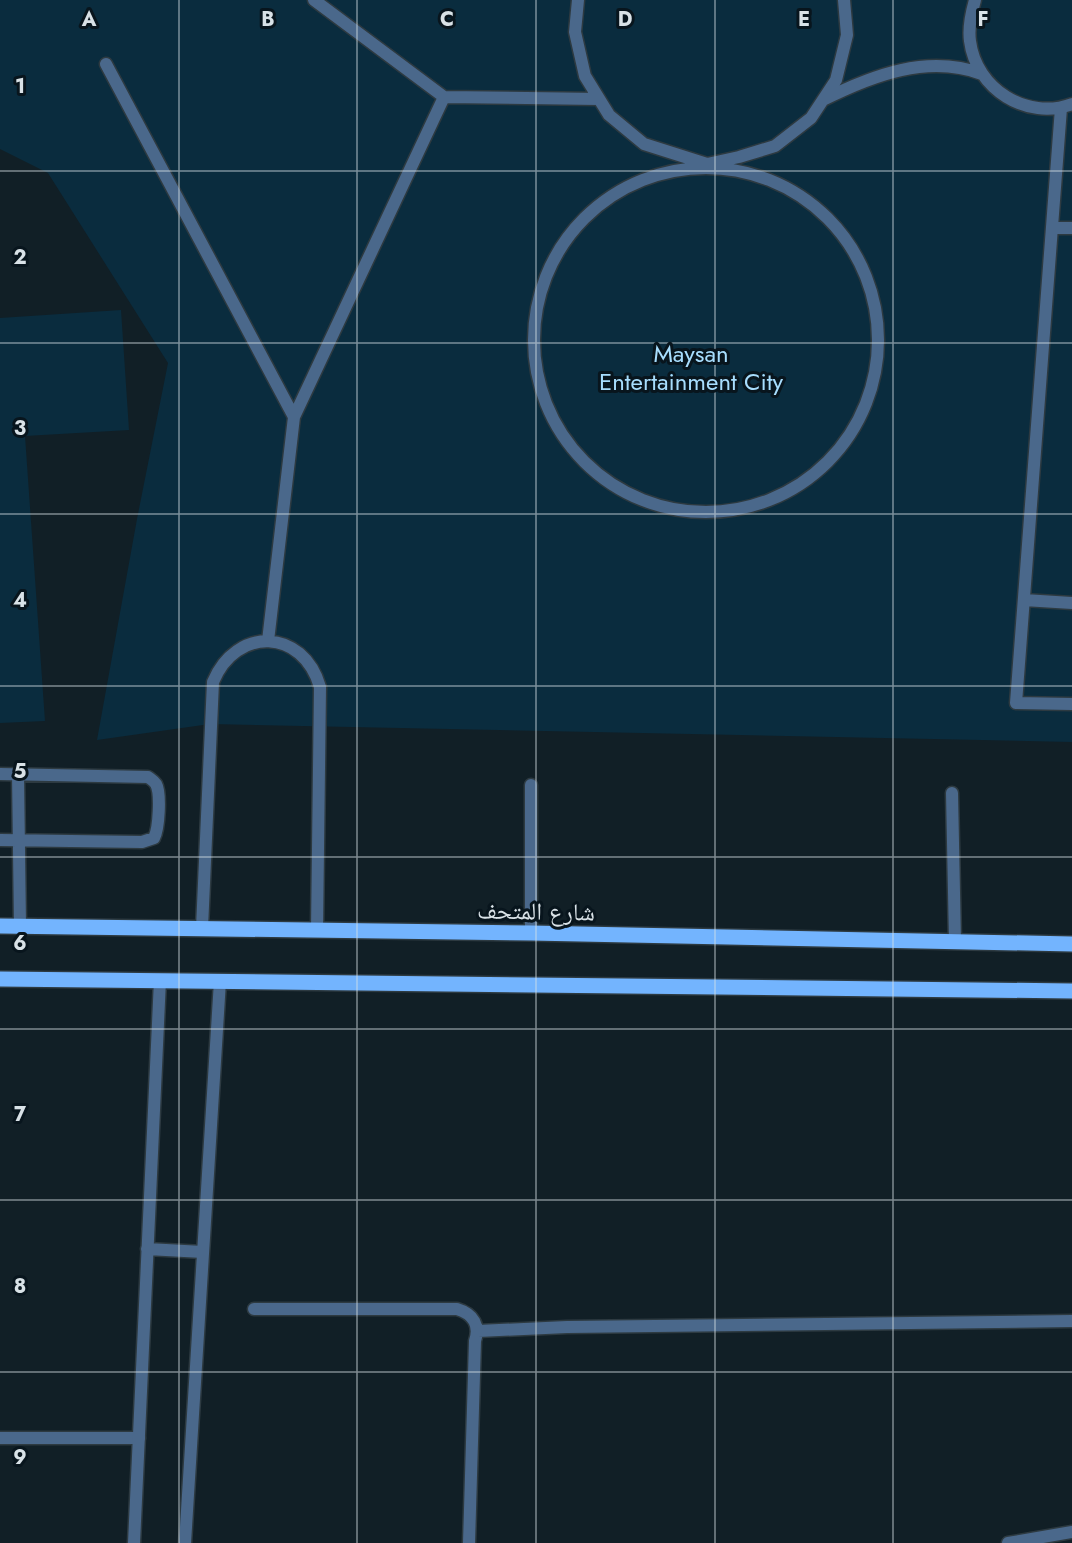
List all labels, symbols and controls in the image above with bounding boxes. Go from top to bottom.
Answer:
text: A [81,5,97,34]
text: B [261,5,275,34]
text: C [440,5,454,34]
text: D [618,5,632,34]
text: E [798,5,810,34]
text: F [977,5,989,34]
text: 1 [15,72,25,101]
text: 2 [13,243,27,272]
park label: Maysan Entertainment City [599,336,783,399]
text: 3 [14,414,26,443]
text: 4 [13,586,27,615]
text: 5 [14,757,27,786]
street label: شارع المتحف [477,892,595,930]
text: 6 [13,929,27,958]
text: 7 [14,1100,27,1129]
text: 8 [14,1272,26,1301]
text: 9 [13,1443,27,1472]

